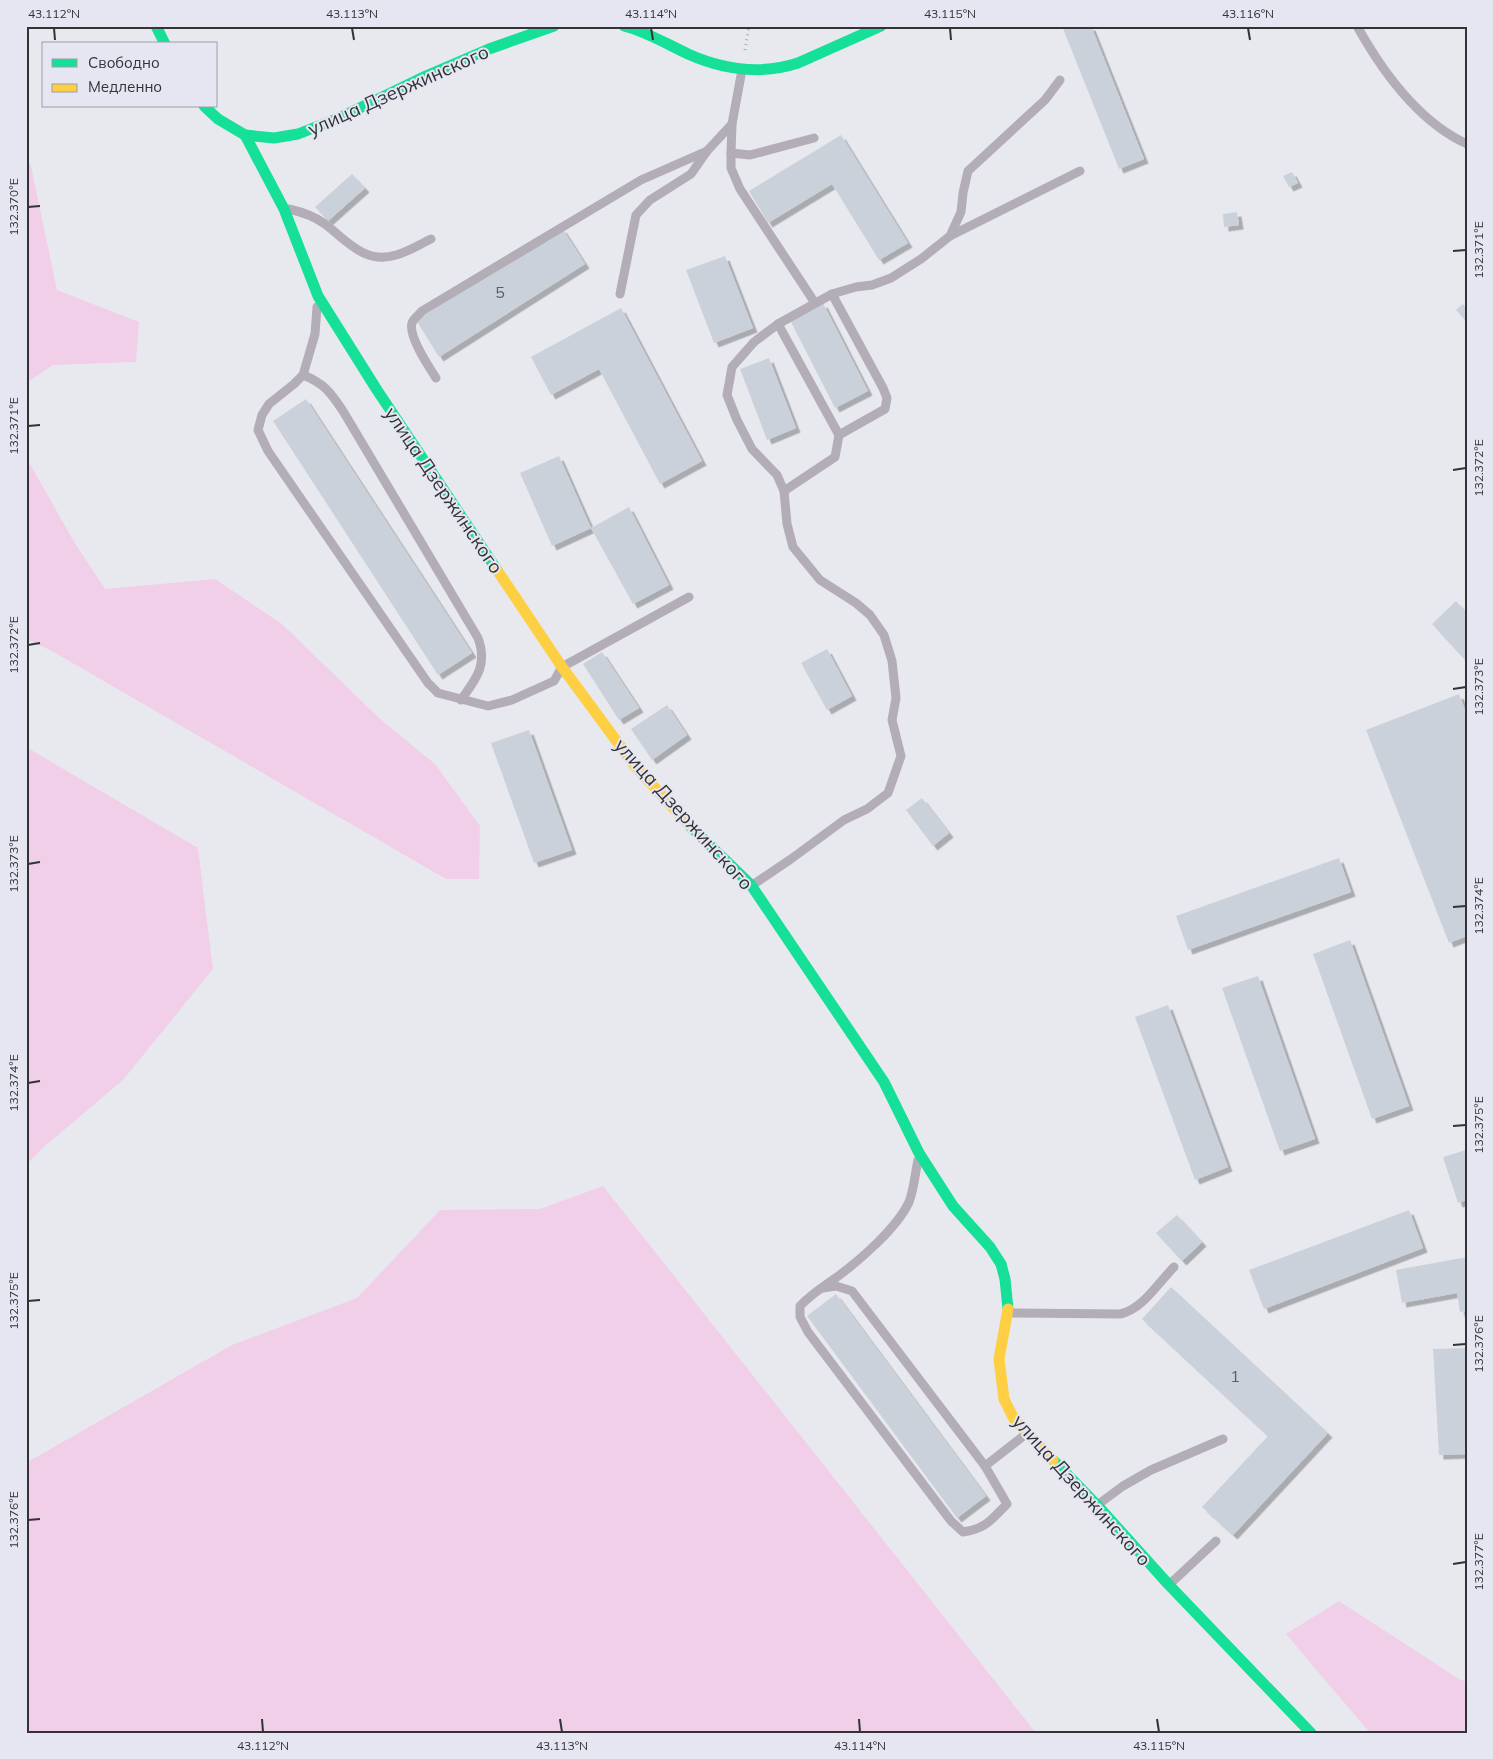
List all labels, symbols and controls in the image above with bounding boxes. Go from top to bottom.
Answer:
text: 43.112°N [28,6,80,21]
text: 43.113°N [326,6,378,21]
text: 43.114°N [625,6,677,21]
text: 43.115°N [924,6,976,21]
text: 43.116°N [1222,6,1274,21]
street label: улица Дзержинского [304,39,492,141]
legend [42,42,218,108]
text: Свободно [88,53,160,72]
text: Медленно [88,77,162,96]
text: 132.370°E [6,178,21,236]
text: 132.371°E [1471,221,1486,279]
house number: 5 [495,282,505,302]
text: 132.371°E [6,397,21,455]
street label: улица Дзержинского [379,402,509,578]
text: 132.372°E [1471,439,1486,497]
text: 132.372°E [6,616,21,674]
text: 132.373°E [1471,658,1486,716]
street label: улица Дзержинского [610,733,758,895]
text: 132.373°E [6,835,21,893]
text: 132.374°E [1471,877,1486,935]
text: 132.374°E [6,1054,21,1112]
text: 132.375°E [1471,1096,1486,1154]
text: 132.375°E [6,1272,21,1330]
text: 132.376°E [1471,1315,1486,1373]
house number: 1 [1230,1366,1240,1386]
street label: улица Дзержинского [1008,1409,1156,1571]
text: 132.376°E [6,1491,21,1549]
text: 132.377°E [1471,1533,1486,1591]
text: 43.112°N [237,1738,289,1753]
text: 43.113°N [536,1738,588,1753]
text: 43.114°N [834,1738,886,1753]
text: 43.115°N [1133,1738,1185,1753]

